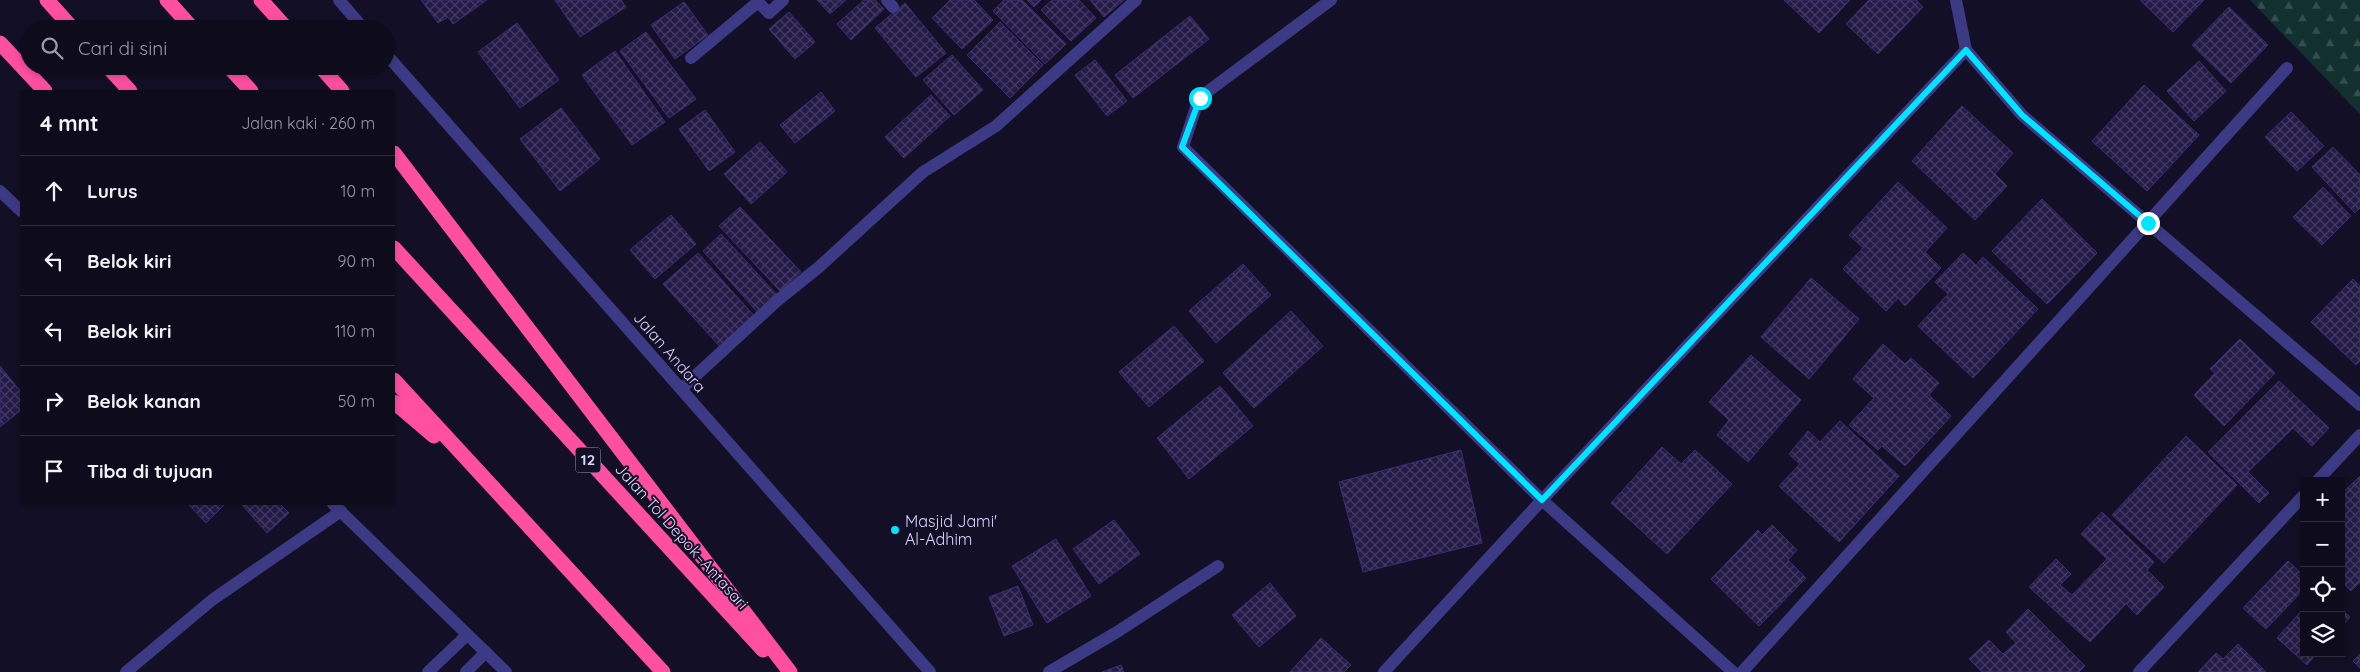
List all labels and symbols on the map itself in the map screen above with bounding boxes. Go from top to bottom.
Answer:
route start [1189,87,1212,110]
route end [2137,212,2160,235]
street label: Jalan Andara [629,308,711,396]
road number: 12 [576,448,600,472]
street label: Jalan Tol Depok–Antasari [611,459,753,613]
place label: Masjid Jami' Al-Adhim [905,511,997,549]
marker: Masjid Jami' Al-Adhim [889,524,901,536]

